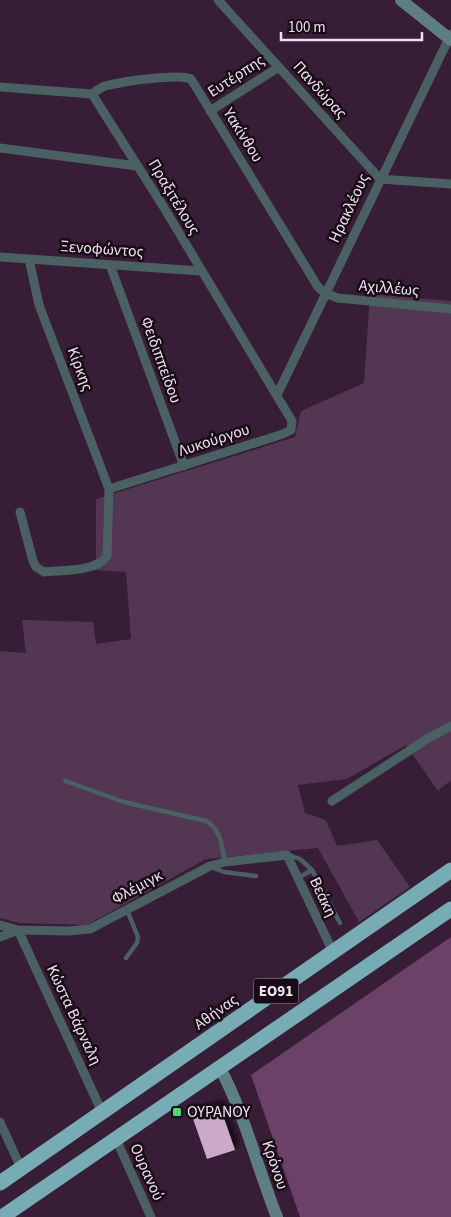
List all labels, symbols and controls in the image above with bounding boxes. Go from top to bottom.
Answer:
scale bar [281,10,422,42]
text: 100 m [288,17,326,38]
street label: Ευτέρπης [203,49,269,103]
street label: Πανδώρας [288,56,352,124]
street label: Υακίνθου [217,103,268,166]
street label: Πραξιτέλους [143,155,205,239]
street label: Ηρακλέους [323,170,375,246]
street label: Ξενοφώντος [60,235,144,263]
street label: Αχιλλέως [358,274,420,302]
street label: Φειδιππείδου [135,314,187,406]
street label: Κίρκης [62,344,98,394]
street label: Λυκούργου [176,418,252,462]
street label: Φλέμιγκ [108,864,166,910]
street label: Βεάκη [304,873,342,921]
street label: Κώστα Βάρναλη [41,961,107,1069]
road number: ΕΟ91 [254,978,298,1004]
street label: Αθήνας [190,989,243,1035]
place label: ΟΥΡΑΝΟΥ [187,1101,251,1123]
marker: ΟΥΡΑΝΟΥ [171,1106,183,1118]
street label: Κρόνου [256,1138,294,1192]
street label: Ουρανού [125,1140,169,1204]

